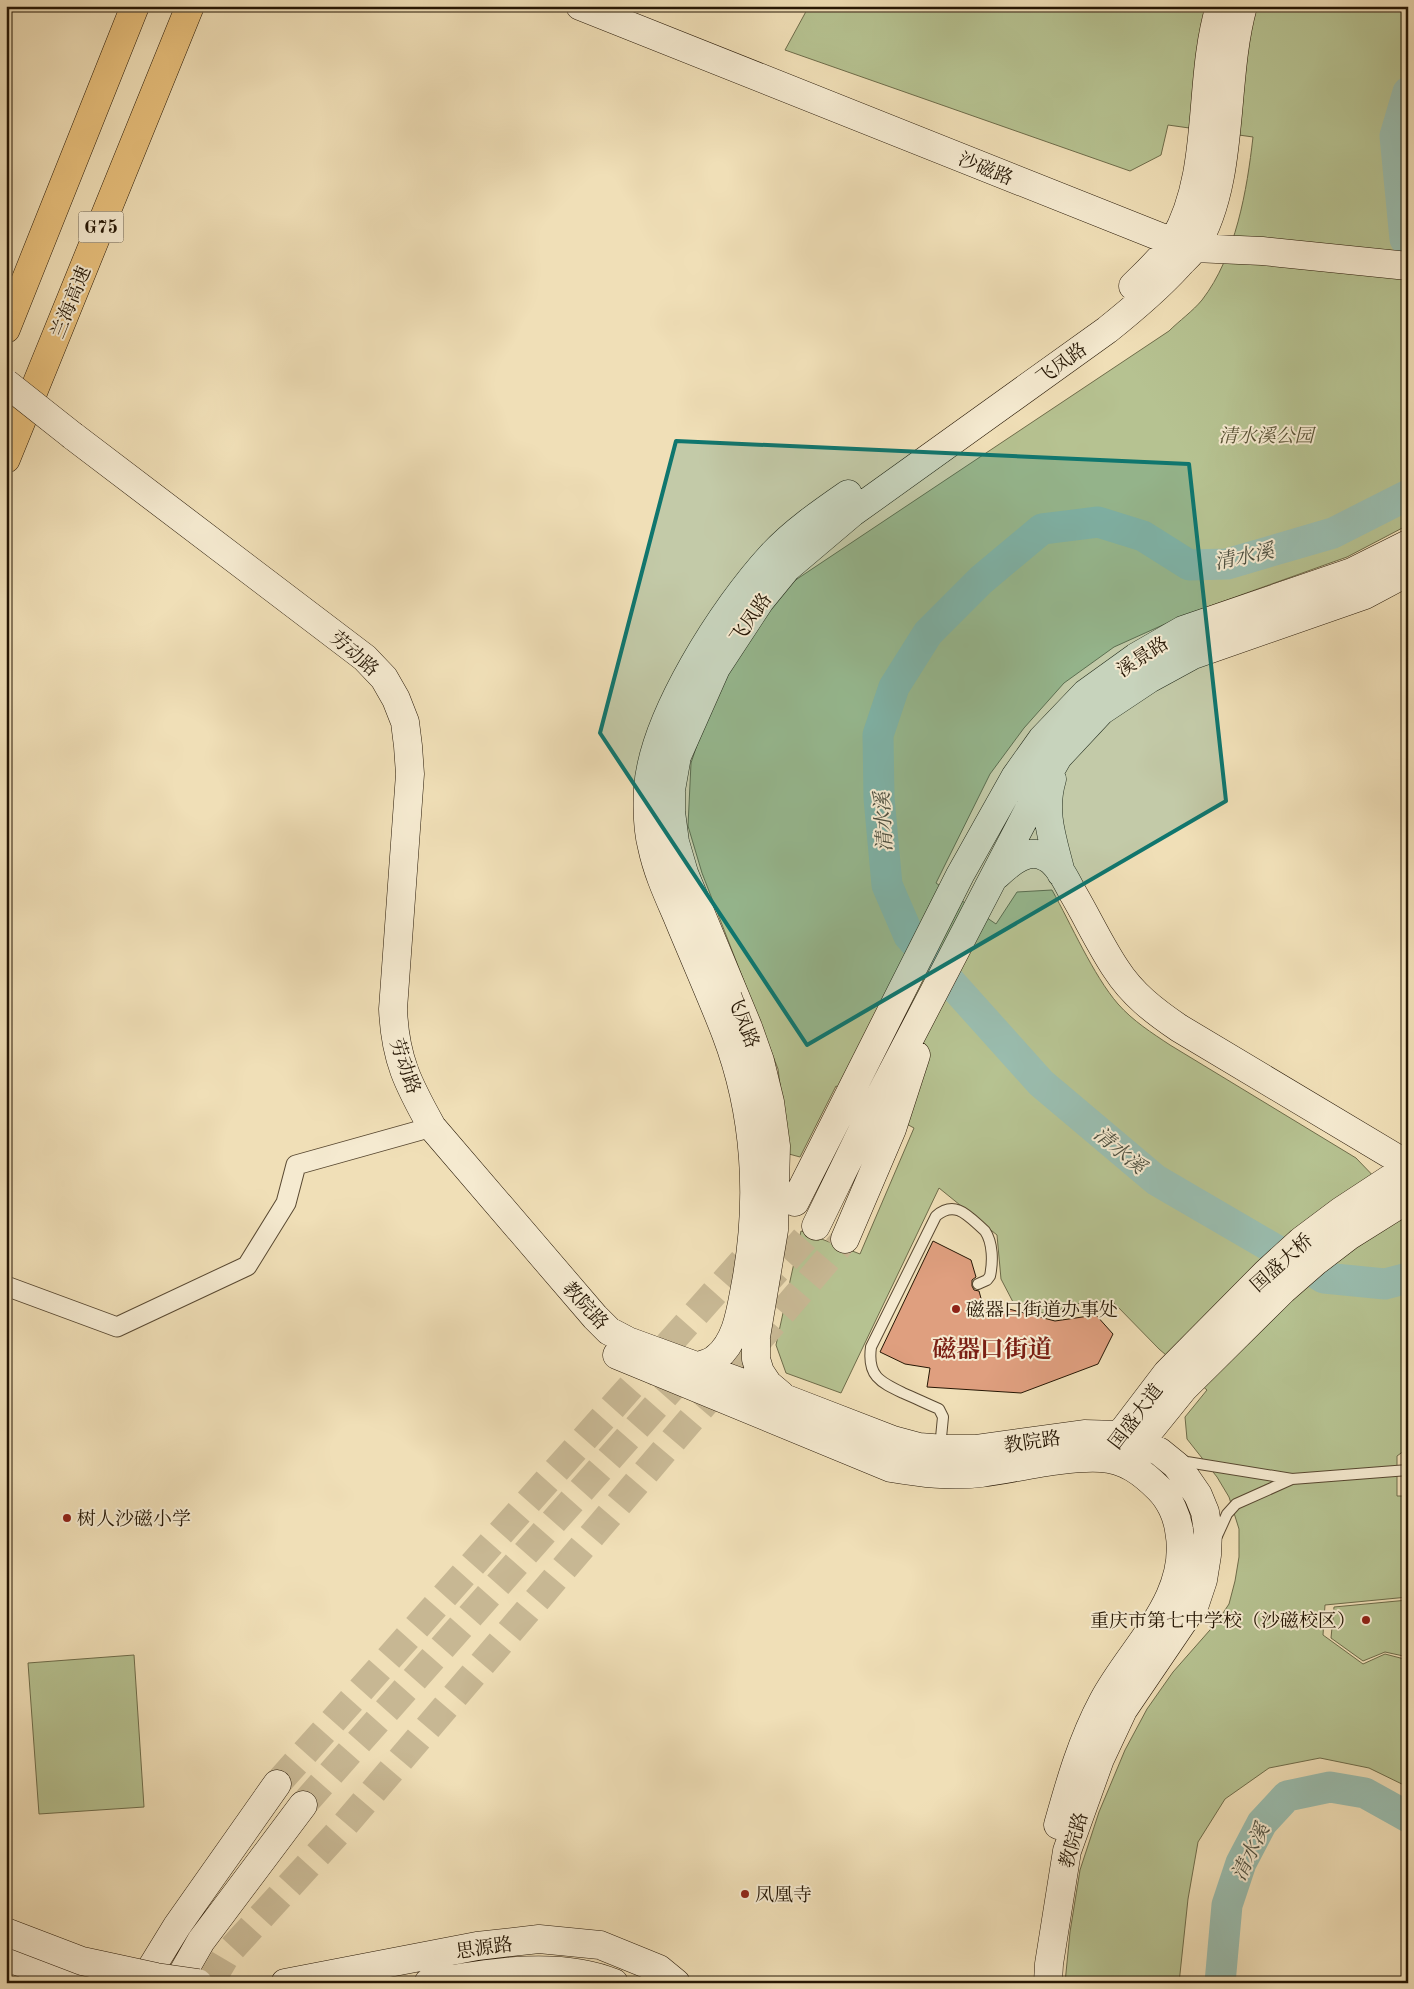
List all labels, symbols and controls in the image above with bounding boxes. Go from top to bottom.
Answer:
street label: 沙磁路 [955,149,1016,190]
road number: G75 [78,212,124,242]
street label: 兰海高速 [46,263,95,342]
street label: 飞凤路 [1033,339,1091,389]
park label: 清水溪公园 [1218,426,1316,447]
water label: 清水溪 [1213,540,1278,574]
street label: 飞凤路 [726,589,776,648]
street label: 劳动路 [326,628,382,681]
street label: 溪景路 [1113,633,1172,682]
water label: 清水溪 [871,789,897,852]
street label: 飞凤路 [723,990,763,1051]
street label: 劳动路 [385,1036,424,1097]
water label: 清水溪 [1089,1123,1151,1180]
street label: 国盛大桥 [1246,1229,1317,1296]
street label: 教院路 [558,1278,612,1334]
place label: 磁器口街道办事处 [966,1300,1118,1321]
marker: 磁器口街道办事处 [950,1303,962,1315]
district label: 磁器口街道 [932,1336,1052,1363]
street label: 国盛大道 [1104,1380,1167,1454]
street label: 教院路 [1003,1428,1062,1457]
place label: 树人沙磁小学 [77,1509,191,1530]
marker: 树人沙磁小学 [61,1512,73,1524]
place label: 重庆市第七中学校（沙磁校区） [1090,1610,1356,1632]
marker: 重庆市第七中学校（沙磁校区） [1360,1614,1372,1626]
street label: 教院路 [1056,1810,1092,1871]
water label: 清水溪 [1228,1819,1275,1884]
place label: 凤凰寺 [755,1885,812,1906]
marker: 凤凰寺 [739,1888,751,1900]
street label: 思源路 [455,1934,514,1963]

